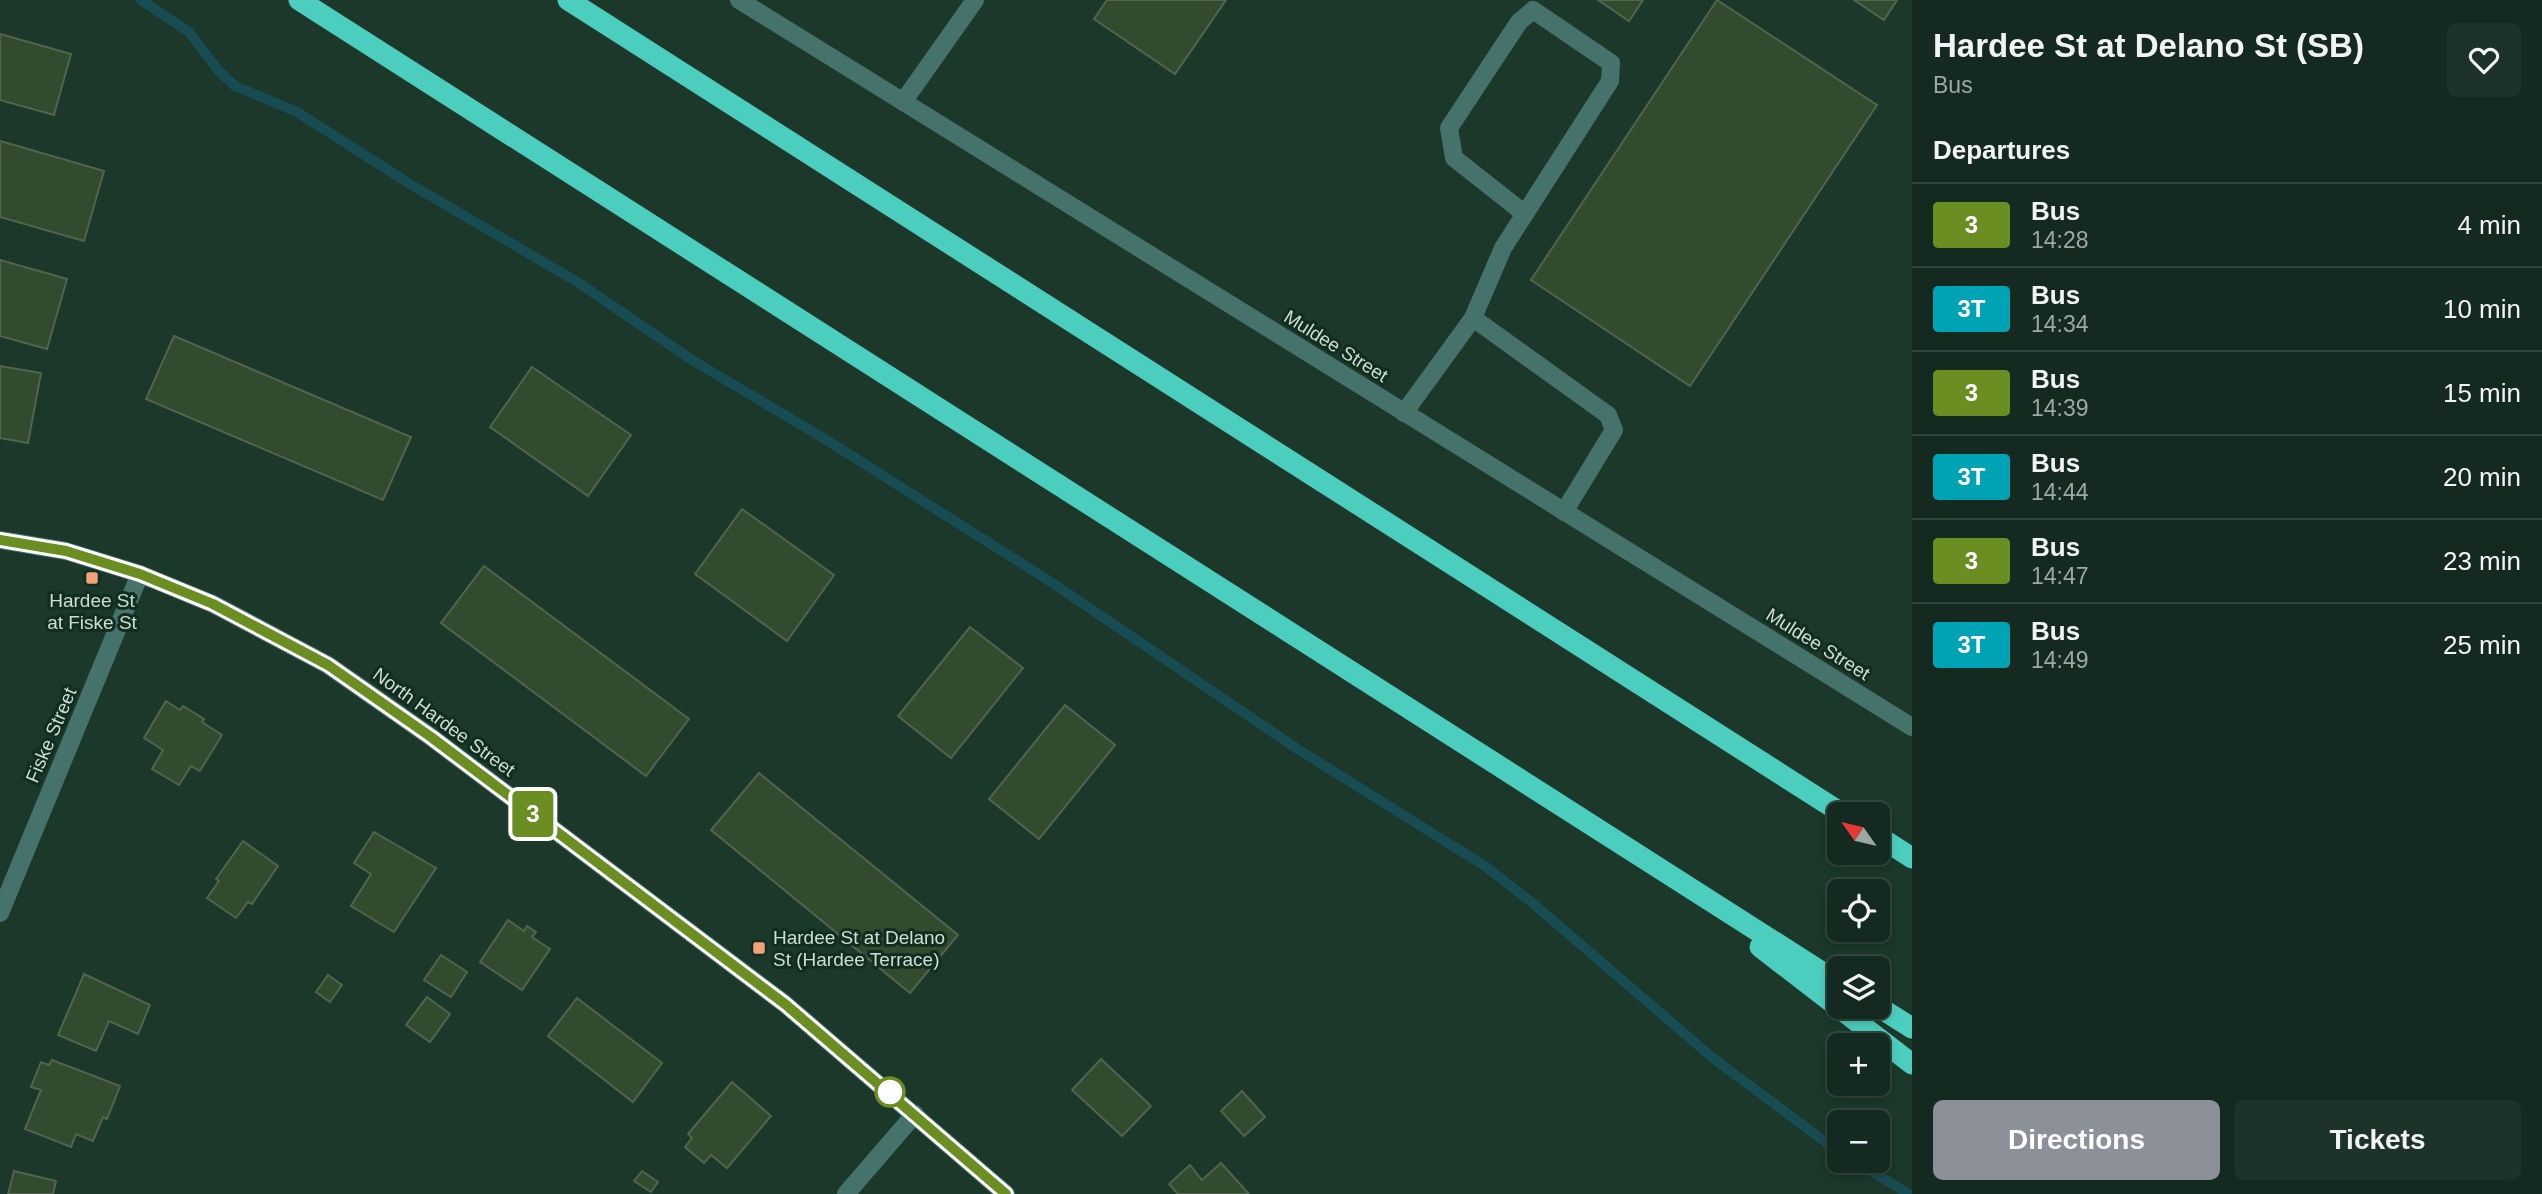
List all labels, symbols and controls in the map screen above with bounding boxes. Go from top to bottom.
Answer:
button: heart [2447,23,2521,97]
text: Hardee St at Delano St (SB) [1933,27,2364,64]
text: Bus [1933,72,1973,98]
text: Departures [1933,135,2070,165]
text: Bus [2031,196,2080,226]
text: 4 min [2457,210,2521,240]
text: 3 [1965,211,1978,238]
text: 14:28 [2031,227,2089,253]
text: Bus [2031,280,2080,310]
text: 10 min [2443,294,2521,324]
text: 3T [1957,295,1986,322]
street label: Muldee Street [1280,306,1392,387]
text: 14:34 [2031,311,2089,337]
text: Bus [2031,364,2080,394]
text: 15 min [2443,378,2521,408]
text: 3 [1965,379,1978,406]
text: 14:39 [2031,395,2089,421]
text: Bus [2031,448,2080,478]
text: 20 min [2443,462,2521,492]
text: 3T [1957,463,1986,490]
text: 14:44 [2031,479,2089,505]
text: Bus [2031,532,2080,562]
text: 23 min [2443,546,2521,576]
text: 3 [1965,547,1978,574]
text: 14:47 [2031,563,2089,589]
marker: Hardee St at Fiske St [84,570,100,586]
place label: Hardee St at Fiske St [47,590,138,633]
street label: Muldee Street [1762,604,1874,685]
text: Bus [2031,616,2080,646]
text: 25 min [2443,630,2521,660]
text: 3T [1957,631,1986,658]
text: 14:49 [2031,647,2089,673]
street label: North Hardee Street [369,664,520,781]
street label: Fiske Street [22,684,81,786]
line badge: 3 [510,791,556,837]
text: 3 [526,800,540,827]
north arrow [1827,802,1890,864]
map controls [1827,802,1890,1173]
button: locate [1827,879,1890,942]
place label: Hardee St at Delano St (Hardee Terrace) [773,927,945,970]
marker: Hardee St at Delano St (Hardee Terrace) [751,940,767,956]
button: layers [1827,956,1890,1019]
button: + [1827,1033,1890,1096]
unlabelled marker [875,1077,905,1107]
button: Directions [1933,1100,2220,1180]
button: Tickets [2234,1100,2521,1180]
button: − [1827,1110,1890,1173]

